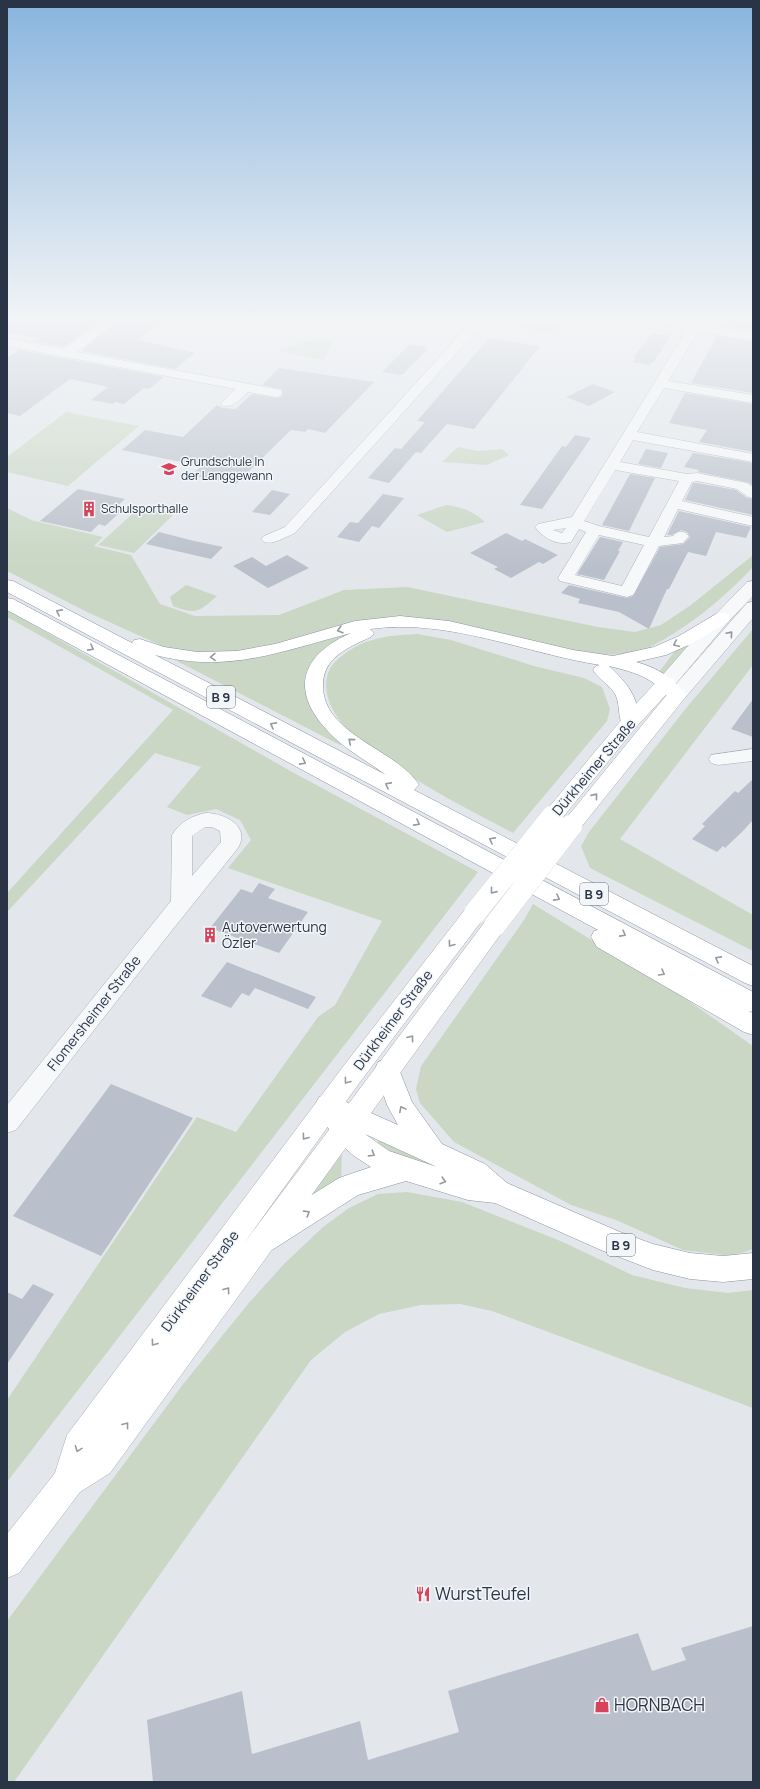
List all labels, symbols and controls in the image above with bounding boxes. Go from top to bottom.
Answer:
place label: Grundschule In der Langgewann [181,453,273,484]
school or university icon: Grundschule In der Langgewann [160,460,178,478]
building icon: Schulsporthalle [80,500,98,518]
place label: Schulsporthalle [101,500,188,517]
one-way arrow [56,610,63,617]
one-way arrow [337,625,344,634]
one-way arrow [725,631,732,638]
one-way arrow [672,639,680,647]
one-way arrow [87,643,94,651]
one-way arrow [210,653,216,662]
road number: B 9 [207,686,235,708]
street label: Dürkheimer Straße [548,714,640,819]
one-way arrow [270,722,277,730]
one-way arrow [348,739,356,746]
one-way arrow [299,757,306,764]
one-way arrow [385,783,392,790]
one-way arrow [590,793,597,800]
one-way arrow [413,818,421,826]
one-way arrow [489,837,496,845]
road number: B 9 [580,883,608,905]
one-way arrow [490,887,497,894]
one-way arrow [553,893,560,900]
place label: Autoverwertung Özler [222,917,327,952]
building icon: Autoverwertung Özler [201,926,219,944]
one-way arrow [619,929,626,936]
one-way arrow [449,940,456,947]
street label: Flomersheimer Straße [42,951,145,1074]
one-way arrow [715,957,723,964]
street label: Dürkheimer Straße [349,966,437,1074]
one-way arrow [658,969,665,976]
one-way arrow [406,1035,413,1042]
one-way arrow [344,1077,351,1084]
one-way arrow [400,1105,407,1113]
one-way arrow [303,1132,310,1139]
one-way arrow [368,1149,375,1157]
one-way arrow [440,1176,447,1185]
one-way arrow [303,1210,310,1218]
street label: Dürkheimer Straße [156,1226,243,1335]
road number: B 9 [607,1234,635,1256]
one-way arrow [222,1287,229,1294]
one-way arrow [151,1339,158,1346]
one-way arrow [122,1422,129,1429]
one-way arrow [75,1445,83,1452]
place label: WurstTeufel [435,1582,530,1605]
restaurant icon: WurstTeufel [414,1585,432,1603]
place label: HORNBACH [614,1693,705,1716]
shop icon: HORNBACH [593,1696,611,1714]

